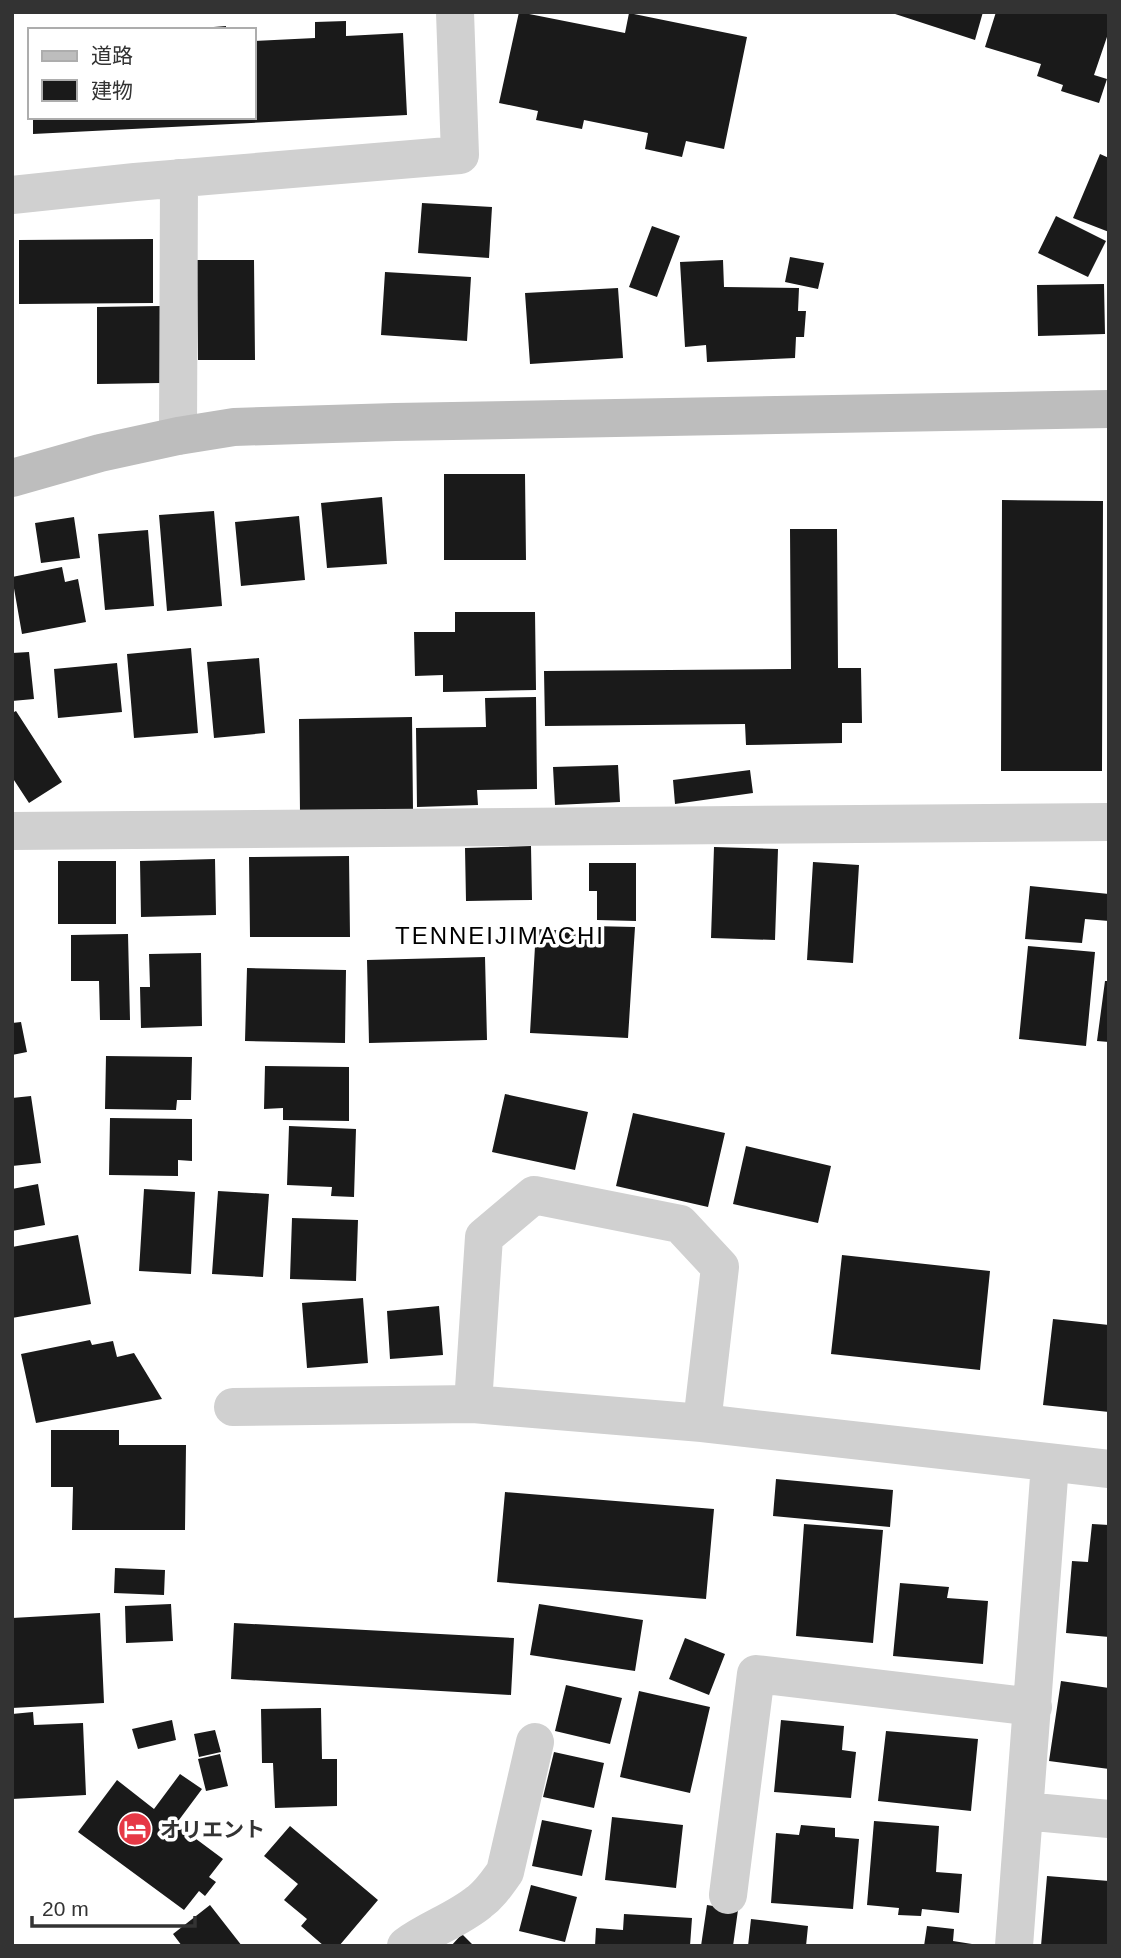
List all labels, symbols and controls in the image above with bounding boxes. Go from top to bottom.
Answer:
legend [28,28,256,119]
text: 道路 [91,44,133,67]
text: 建物 [91,79,133,102]
district label: TENNEIJIMACHI [395,922,605,949]
hotel icon: オリエント [116,1810,154,1848]
place label: オリエント [160,1818,265,1841]
scale bar [32,1884,194,1928]
text: 20 m [42,1897,89,1920]

